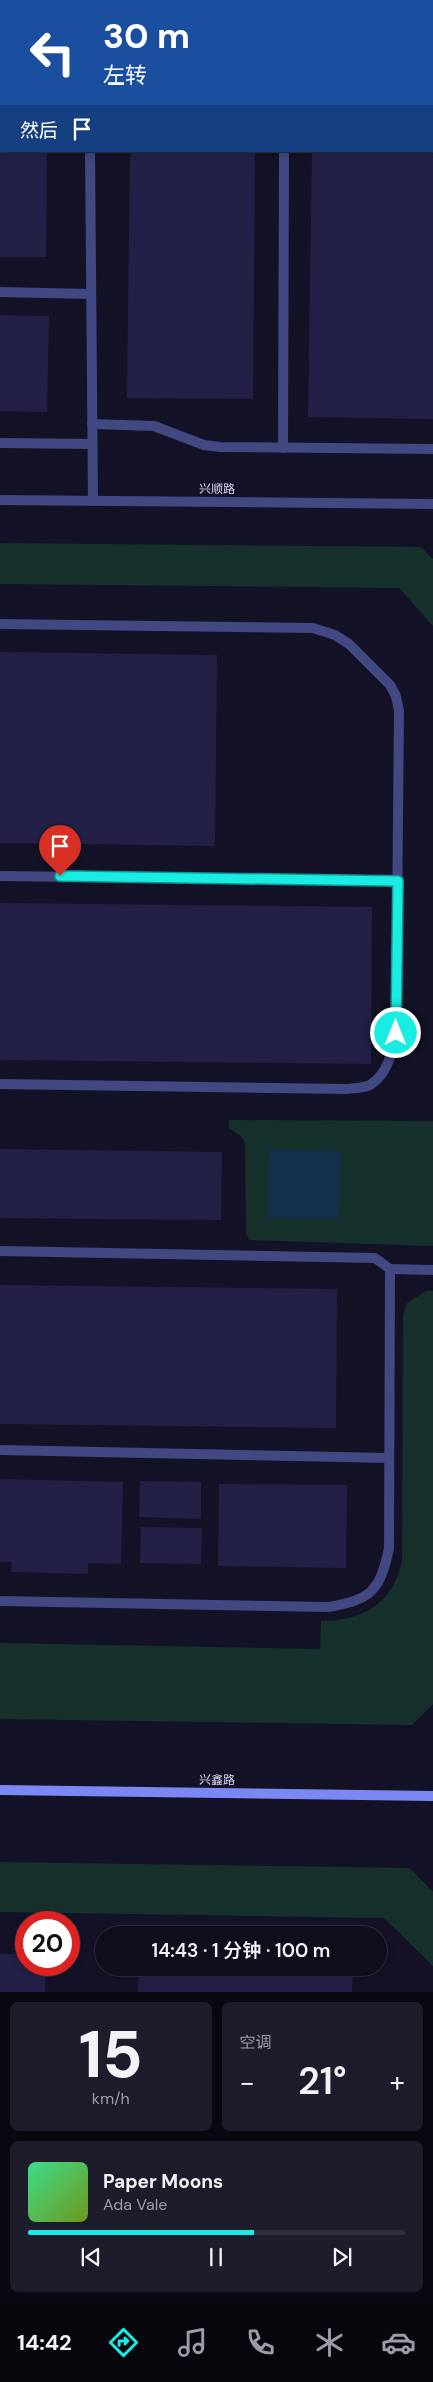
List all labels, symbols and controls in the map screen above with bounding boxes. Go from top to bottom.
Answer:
text: 30 m [103,13,190,59]
icon: left [20,20,85,85]
text: 左转 [103,61,147,90]
icon: arrive [68,115,96,143]
text: 然后 [20,118,58,143]
street label: 兴顺路 [199,481,235,497]
pin [39,825,81,876]
icon: arrive [46,832,74,860]
position arrow [369,1006,421,1058]
street label: 兴鑫路 [199,1772,235,1788]
speed limit sign: 20 [15,1911,80,1976]
text: 14:43 · 1 分钟 · 100 m [152,1938,330,1963]
text: 15 [79,2013,143,2097]
text: 空调 [240,2032,272,2053]
text: 21° [298,2056,347,2106]
text: − [240,2064,255,2101]
text: + [390,2064,405,2101]
text: km/h [92,2088,130,2109]
text: Paper Moons [103,2169,223,2194]
text: Ada Vale [103,2194,167,2215]
icon: previous [77,2243,105,2271]
icon: pause [202,2243,230,2271]
icon: next [328,2243,356,2271]
icon: directions [106,2325,141,2360]
icon: music [175,2325,210,2360]
icon: phone [243,2325,278,2360]
icon: climate [312,2325,347,2360]
icon: car [381,2325,416,2360]
text: 14:42 [17,2328,72,2357]

